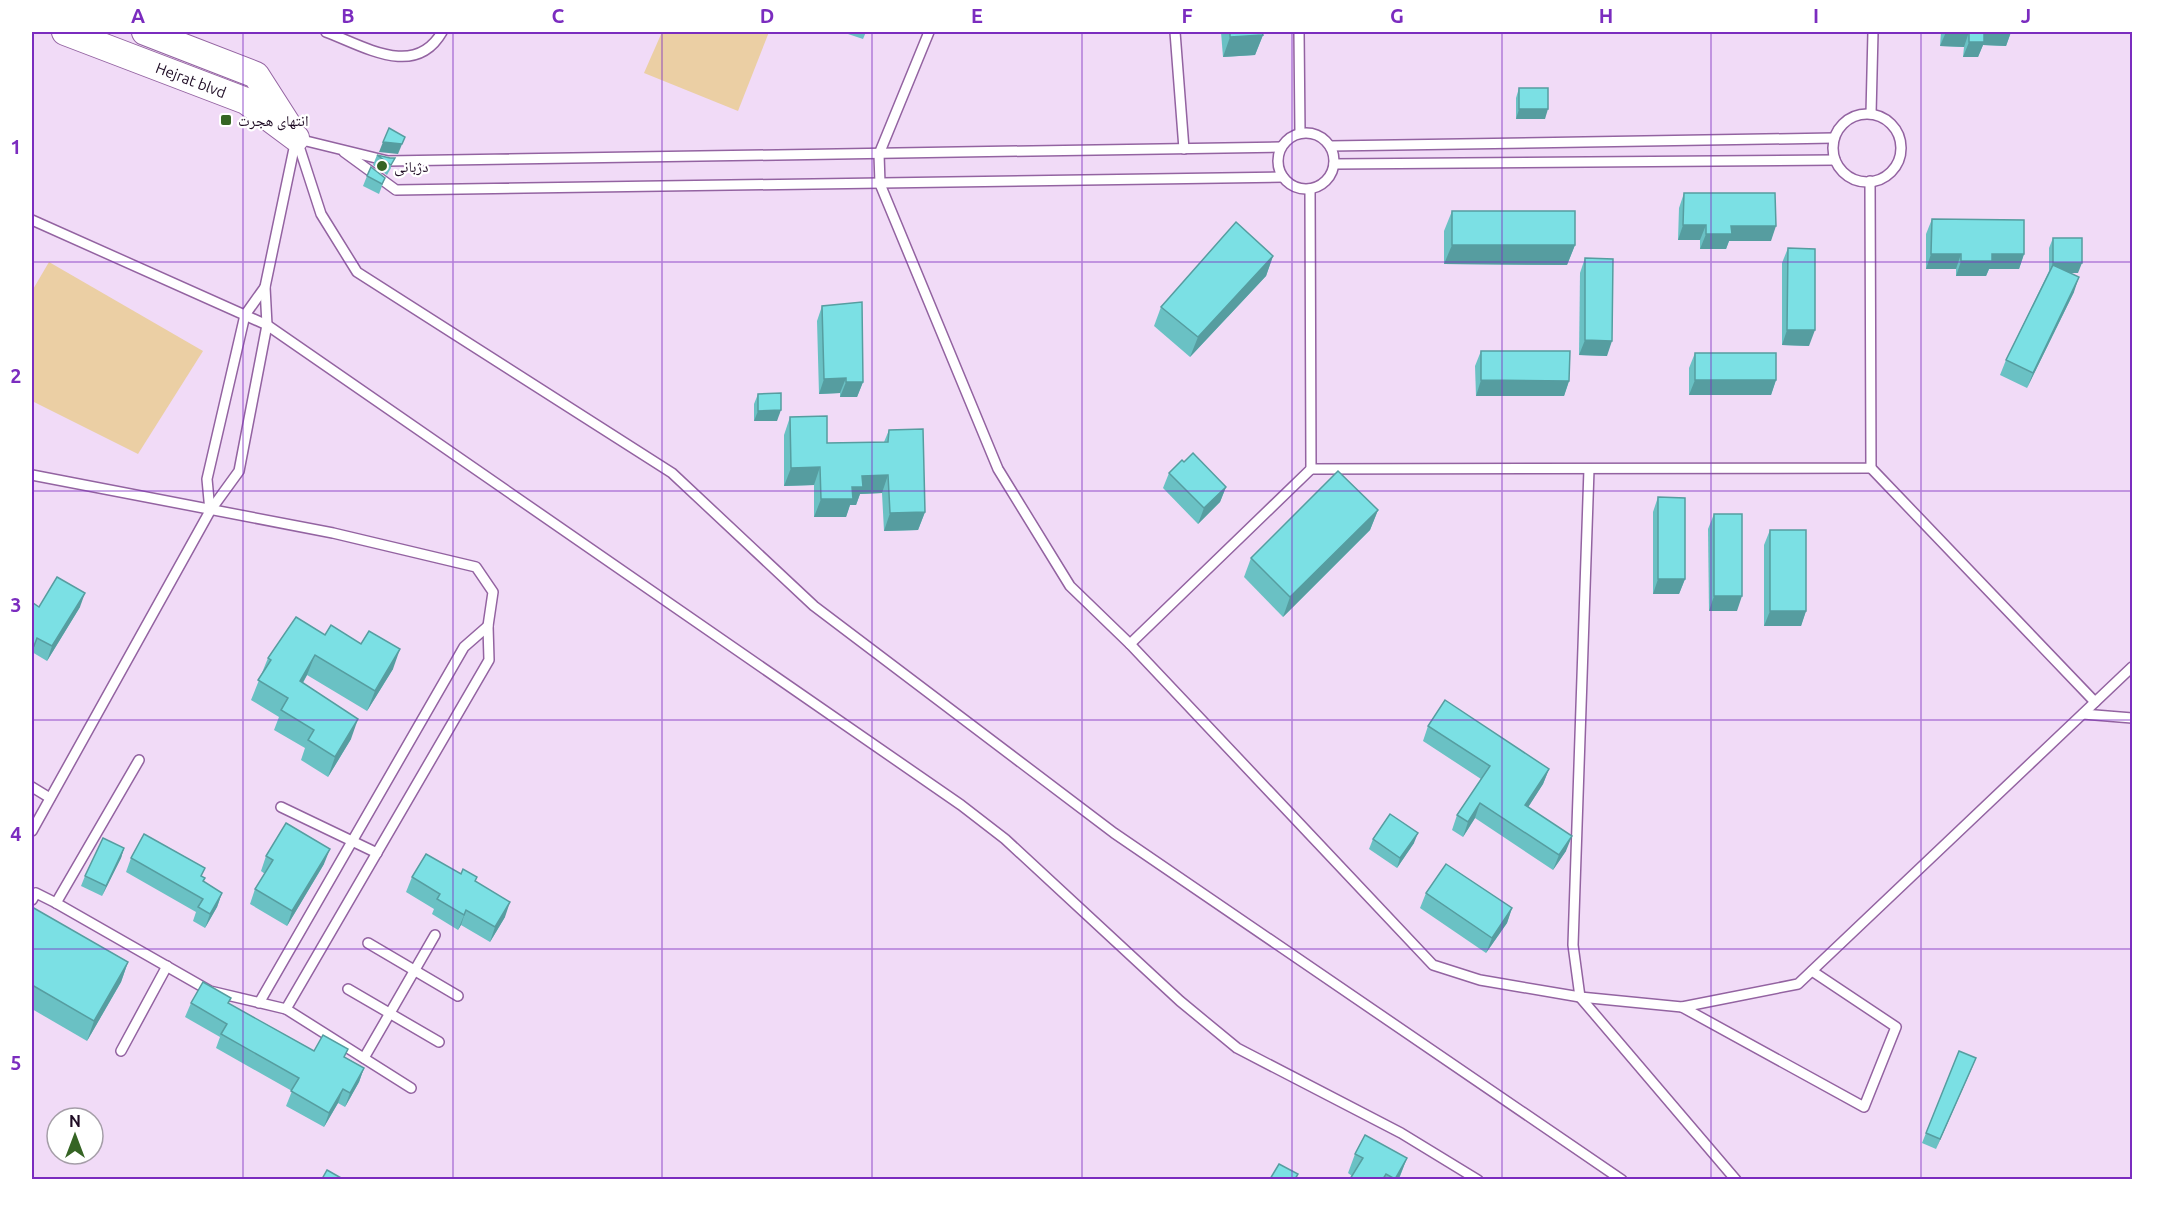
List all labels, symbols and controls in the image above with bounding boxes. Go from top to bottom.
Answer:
text: A [131,4,145,27]
text: B [341,4,355,27]
text: C [552,4,565,27]
text: D [760,4,774,27]
text: E [971,4,983,27]
text: F [1181,4,1193,27]
text: G [1390,4,1404,27]
text: H [1599,4,1613,27]
text: I [1813,4,1819,27]
text: J [2021,4,2031,27]
street label: Hejrat blvd [153,59,229,101]
place label: انتهای هجرت [238,112,309,131]
marker: انتهای هجرت [219,113,233,127]
text: 1 [10,135,22,158]
place label: دژبانی [394,158,428,177]
marker: دژبانی [375,159,389,173]
text: 2 [10,364,22,387]
text: 3 [10,593,22,616]
text: 4 [10,822,22,845]
text: 5 [10,1051,22,1074]
north arrow [45,1106,105,1166]
text: N [69,1112,81,1130]

